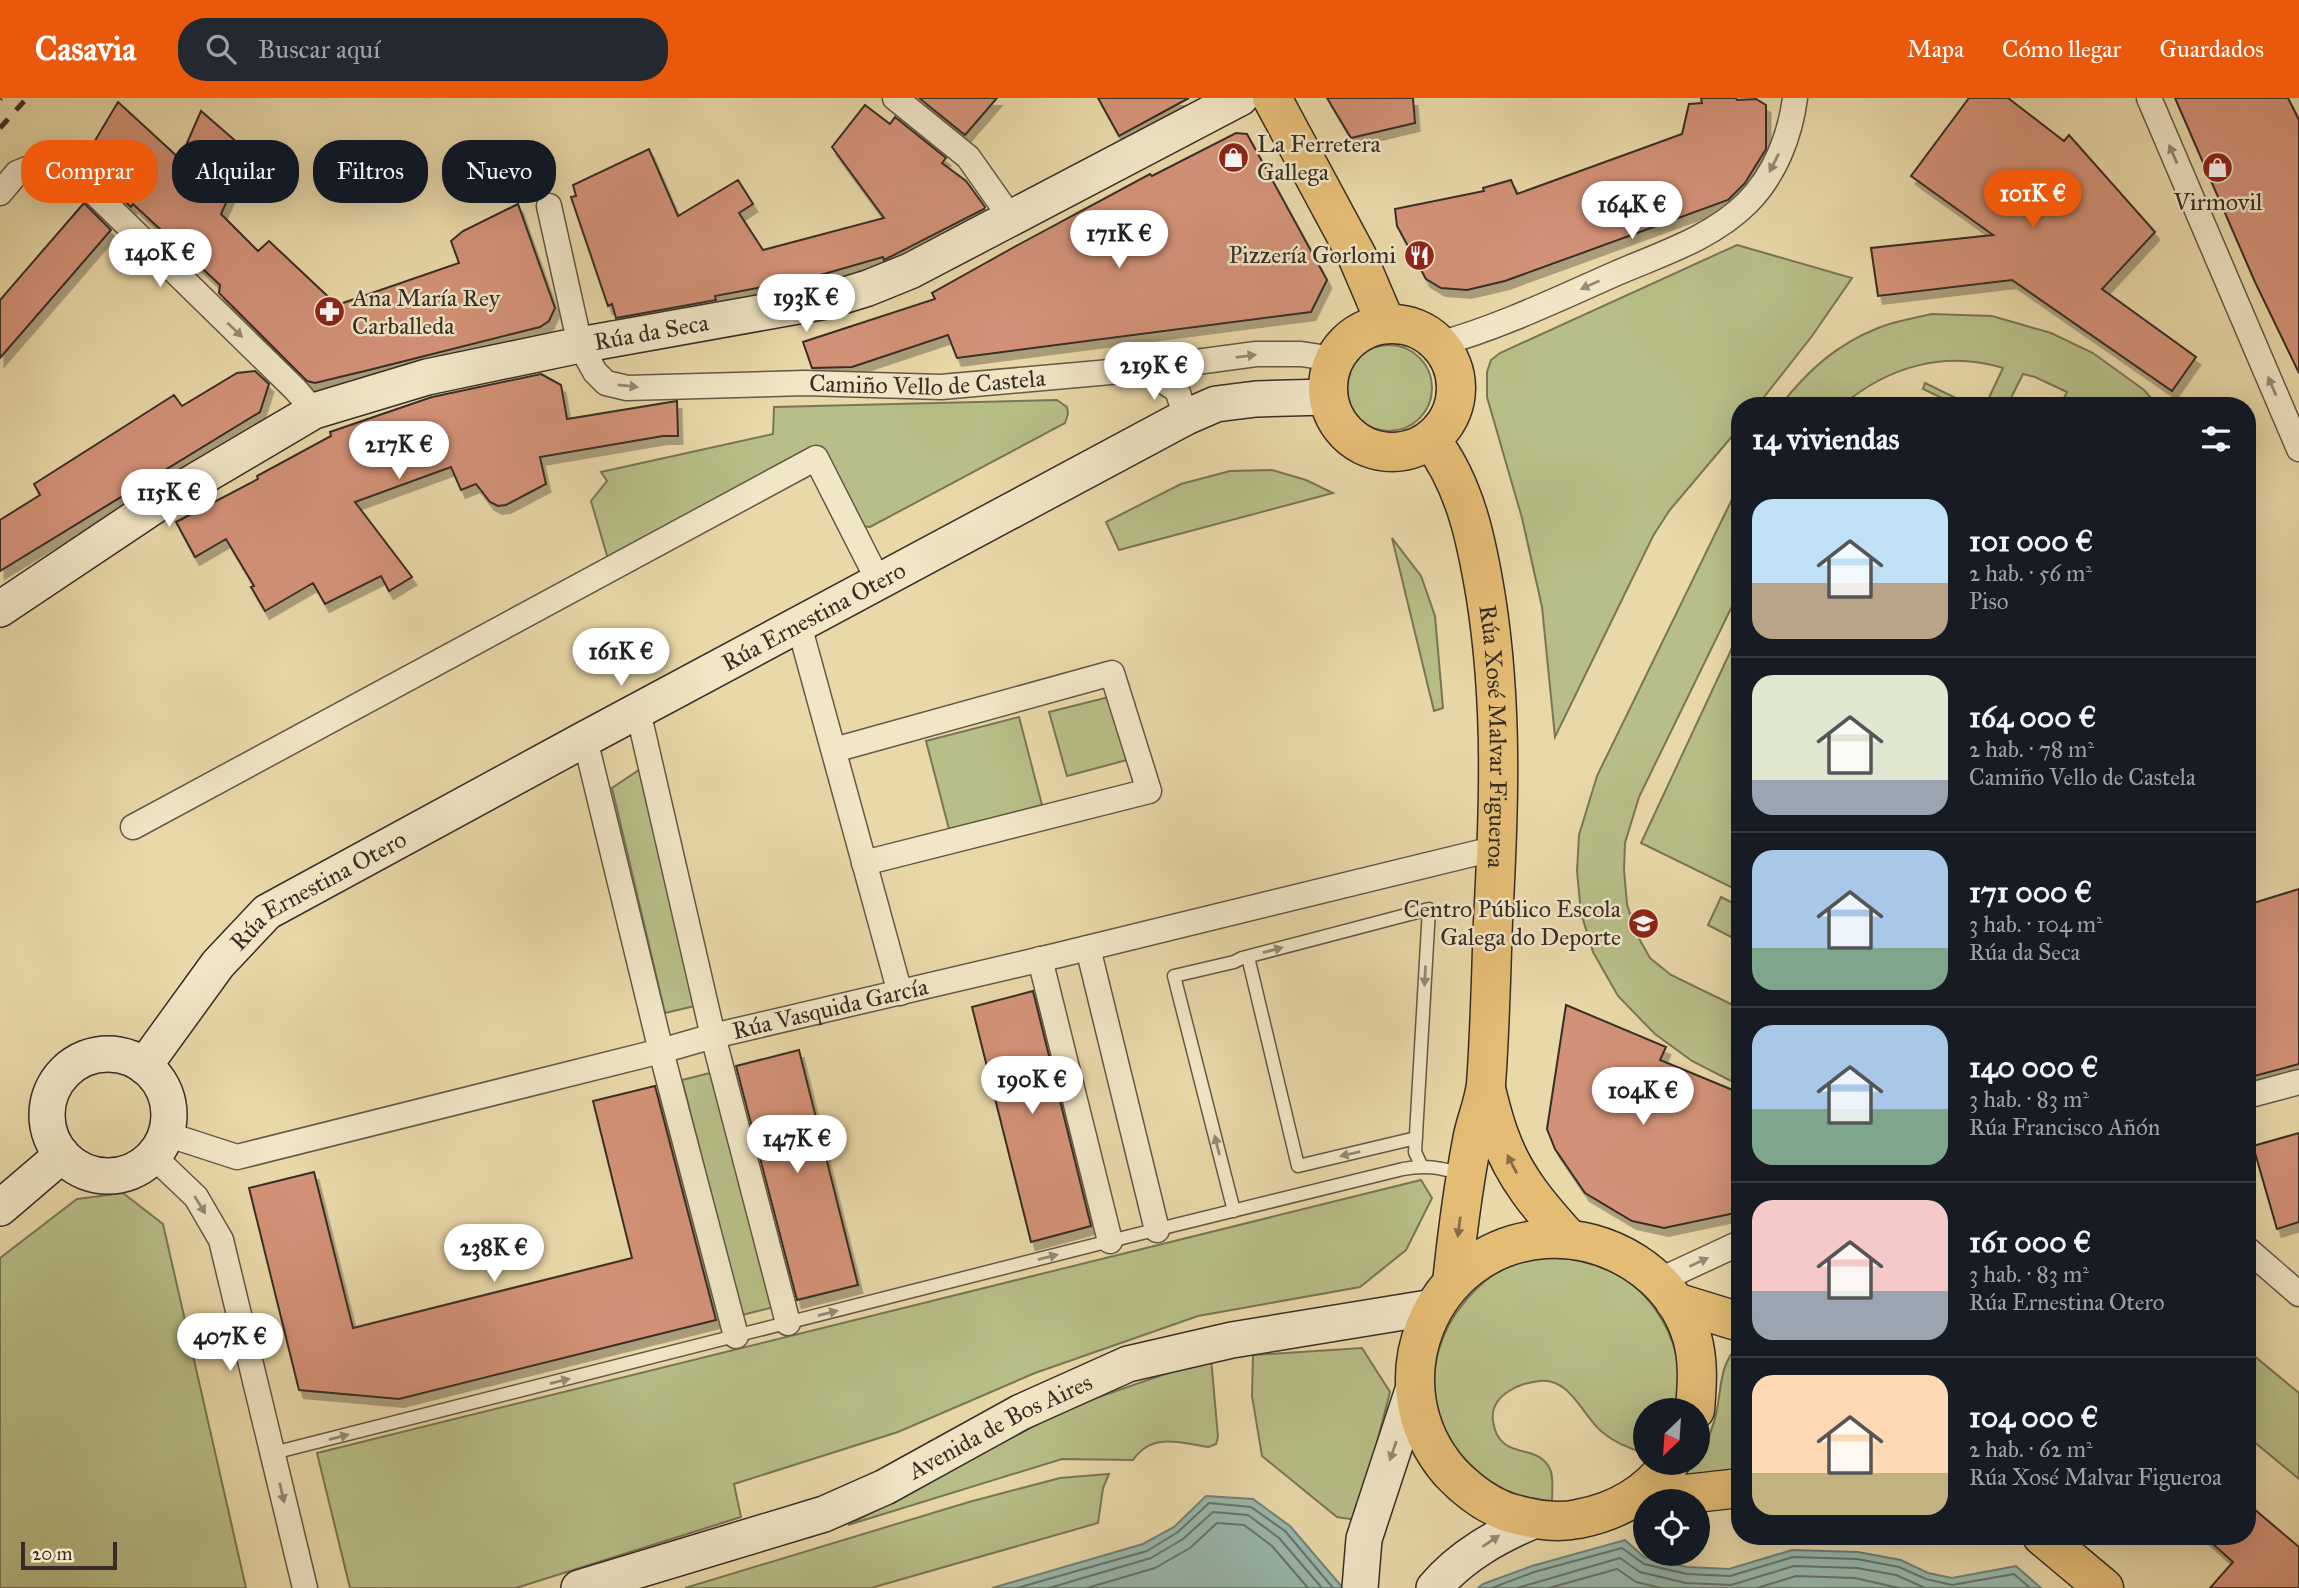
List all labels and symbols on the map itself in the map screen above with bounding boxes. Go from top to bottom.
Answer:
place label: La Ferretera Gallega [1257,129,1381,187]
shop icon: La Ferretera Gallega [1217,141,1251,175]
one-way arrow [2167,144,2179,164]
shop icon: Virmovil [2201,151,2235,185]
one-way arrow [1769,153,1780,173]
pin: 101K € [1976,170,2090,230]
pin: 164K € [1575,181,1689,241]
place label: Virmovil [2172,187,2263,217]
pin: 171K € [1062,211,1176,270]
pin: 140K € [103,230,217,289]
restaurant icon: Pizzería Gorlomi [1402,238,1436,272]
place label: Pizzería Gorlomi [1229,240,1396,270]
pin: 193K € [749,274,863,334]
one-way arrow [1579,280,1600,291]
place label: Ana María Rey Carballeda [351,283,501,341]
pharmacy icon: Ana María Rey Carballeda [312,295,346,329]
street label: Rúa da Seca [591,307,712,357]
one-way arrow [226,322,243,338]
pin: 219K € [1097,342,1211,402]
one-way arrow [1235,350,1257,361]
street label: Camiño Vello de Castela [809,363,1048,402]
one-way arrow [2267,375,2278,396]
one-way arrow [617,381,639,392]
pin: 217K € [342,422,456,481]
pin: 115K € [112,470,226,529]
street label: Rúa Ernestina Otero [717,555,911,678]
street label: Rúa Xosé Malvar Figueroa [1472,603,1513,870]
pin: 161K € [564,628,678,688]
street label: Rúa Ernestina Otero [223,824,412,957]
place label: Centro Público Escola Galega do Deporte [1403,894,1622,952]
school or university icon: Centro Público Escola Galega do Deporte [1627,906,1661,940]
one-way arrow [1262,944,1284,955]
one-way arrow [1420,965,1431,987]
street label: Rúa Vasquida García [729,971,932,1046]
pin: 190K € [975,1056,1089,1116]
pin: 104K € [1586,1068,1700,1127]
pin: 147K € [740,1116,854,1175]
one-way arrow [1211,1134,1222,1156]
one-way arrow [1339,1148,1361,1159]
one-way arrow [1507,1154,1518,1174]
one-way arrow [194,1196,207,1215]
one-way arrow [1453,1216,1464,1238]
pin: 238K € [437,1224,551,1284]
one-way arrow [1037,1251,1059,1262]
one-way arrow [1689,1256,1709,1268]
one-way arrow [817,1307,839,1318]
pin: 407K € [173,1314,287,1373]
street label: Avenida de Bos Aires [902,1367,1097,1487]
one-way arrow [549,1375,571,1386]
north arrow [1633,1398,1710,1475]
one-way arrow [328,1431,350,1442]
one-way arrow [1387,1441,1398,1462]
one-way arrow [277,1482,288,1504]
one-way arrow [1481,1535,1501,1548]
scale bar [21,1539,117,1571]

